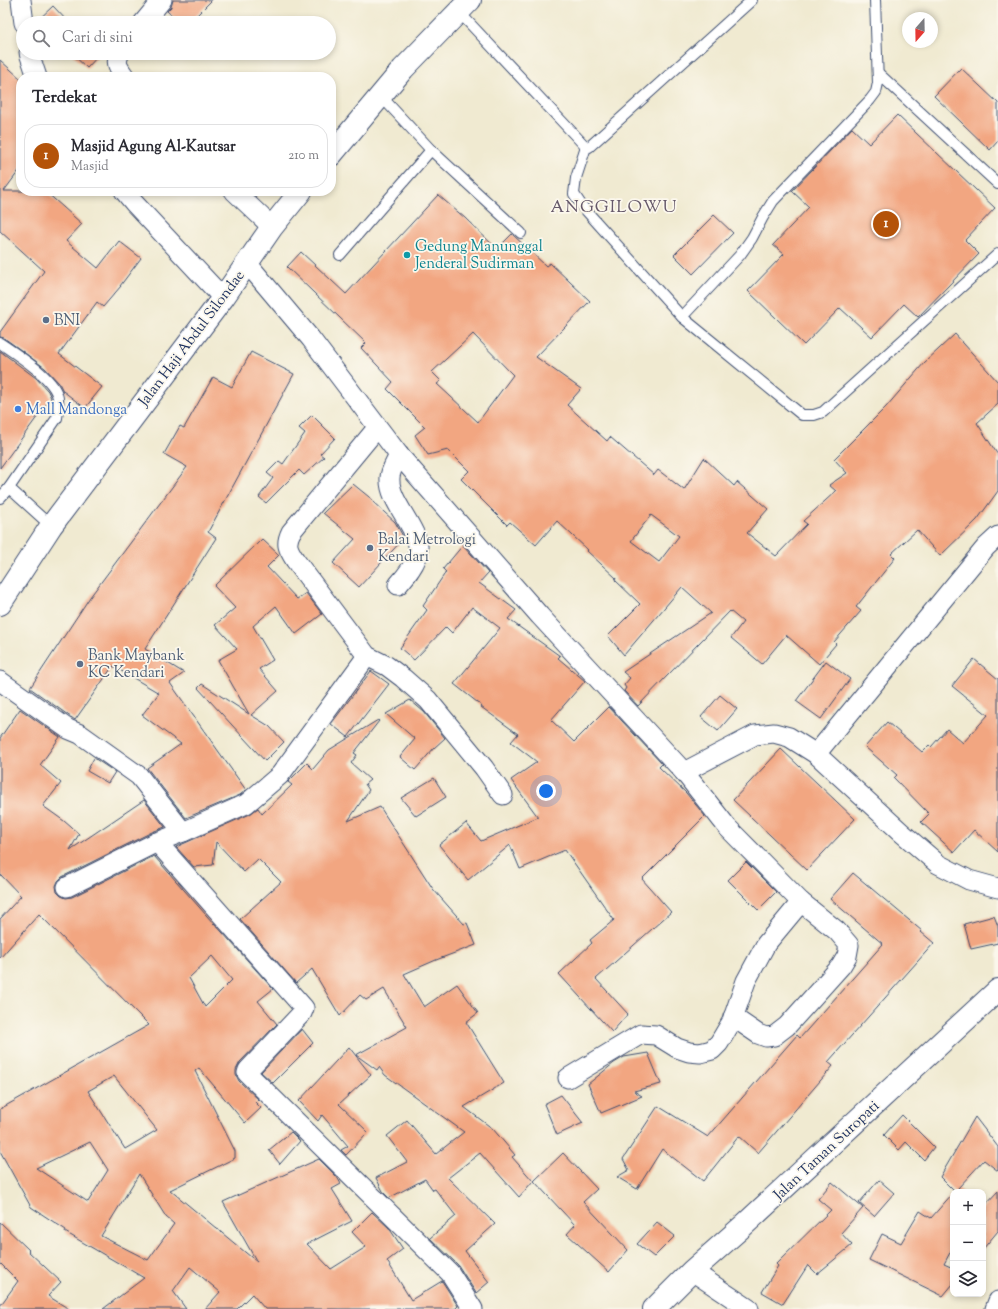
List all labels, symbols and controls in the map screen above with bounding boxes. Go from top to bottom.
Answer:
north arrow [902,12,938,48]
search box [16,16,336,60]
icon: search [30,27,52,49]
text: Cari di sini [62,28,133,49]
text: Terdekat [32,86,97,110]
text: Masjid Agung Al-Kautsar [71,137,236,158]
text: 1 [44,147,48,165]
text: 210 m [288,147,319,165]
text: Masjid [71,158,109,176]
district label: ANGGILOWU [551,196,677,220]
pin: 1 [873,209,899,239]
place label: Gedung Manunggal Jenderal Sudirman [414,237,543,275]
marker: Gedung Manunggal Jenderal Sudirman [402,250,412,260]
street label: Jalan Haji Abdul Silondae [133,266,250,412]
place label: BNI [54,311,80,332]
marker: BNI [41,315,51,325]
place label: Mall Mandonga [26,400,127,421]
marker: Mall Mandonga [13,404,23,414]
place label: Balai Metrologi Kendari [378,530,476,568]
marker: Balai Metrologi Kendari [365,543,375,553]
place label: Bank Maybank KC Kendari [88,646,185,684]
marker: Bank Maybank KC Kendari [75,659,85,669]
your location [536,781,556,801]
street label: Jalan Taman Suropati [769,1096,885,1206]
map controls [950,1189,986,1297]
button: + [950,1189,986,1225]
button: − [950,1225,986,1261]
button: layers [950,1261,986,1297]

